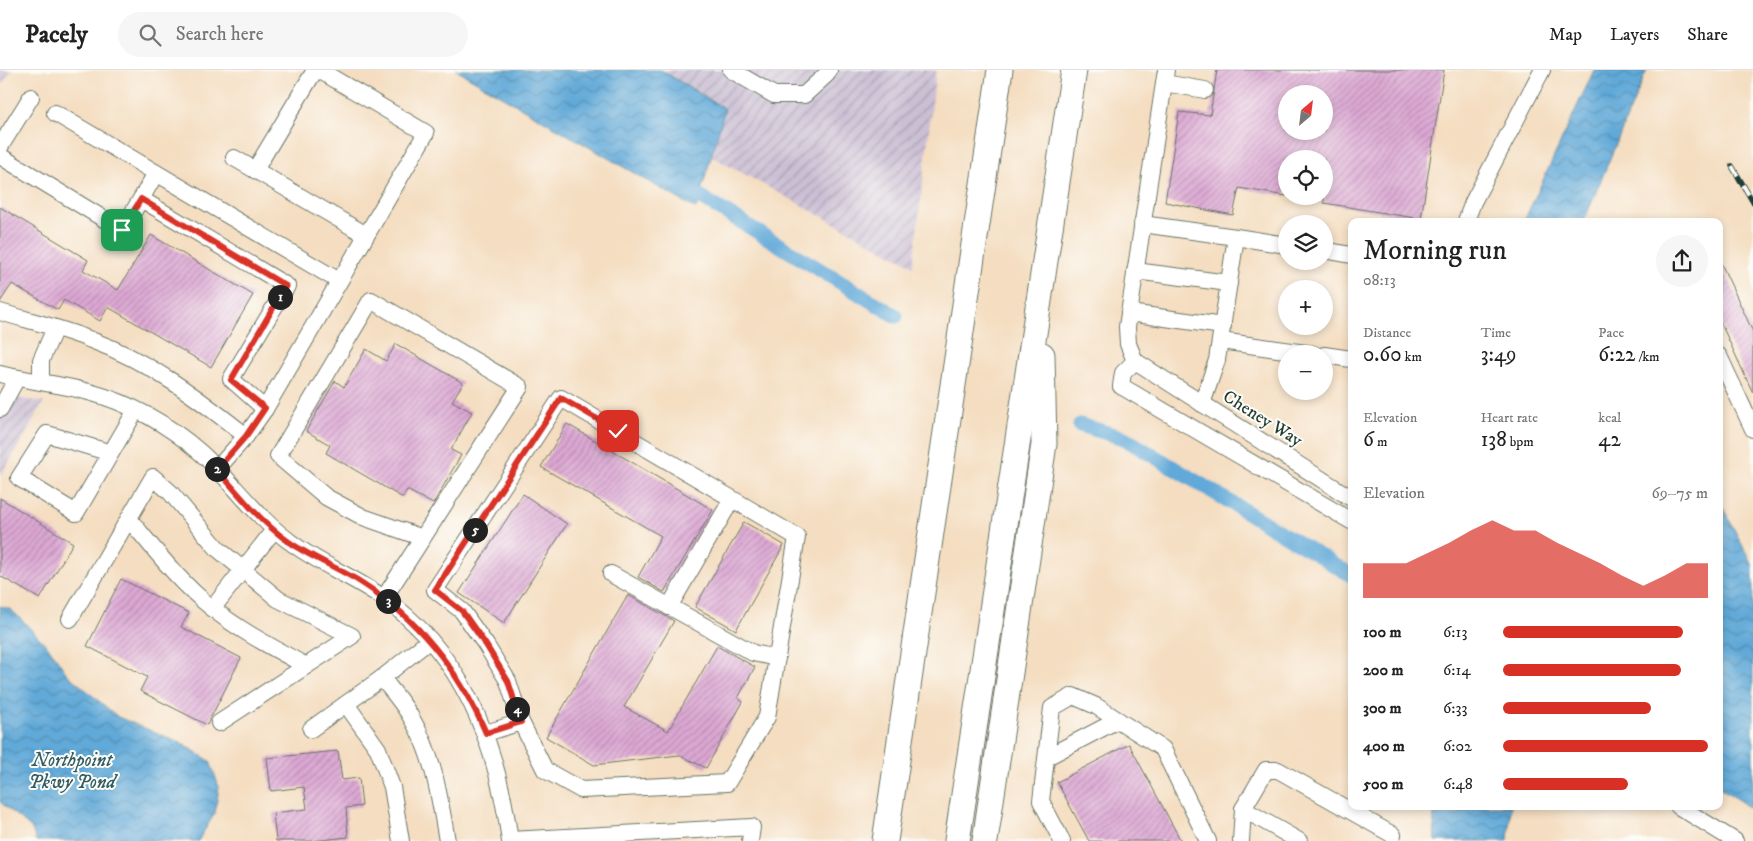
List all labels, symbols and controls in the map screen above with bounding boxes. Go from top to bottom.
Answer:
search box [118,12,468,57]
text: Pacely [25,20,88,50]
icon: search [136,21,164,49]
text: Search here [176,23,264,46]
text: Map [1549,24,1582,46]
text: Layers [1610,24,1659,46]
text: Share [1687,24,1728,46]
north arrow [1278,85,1332,140]
map controls [1278,85,1333,400]
button: locate [1278,150,1333,205]
pin [101,209,143,251]
button: layers [1278,215,1333,270]
icon: arrive [108,216,136,244]
text: Morning run [1363,233,1507,268]
button: share [1656,235,1708,287]
text: 08:13 [1363,270,1396,290]
button: + [1278,280,1333,335]
pin: 1 [268,284,292,310]
text: 1 [278,288,283,306]
text: Distance [1363,324,1411,342]
text: Time [1481,324,1511,342]
text: Pace [1598,324,1624,342]
text: 0.60 [1363,342,1402,368]
text: 3:49 [1481,342,1517,368]
text: 6:22 [1598,342,1635,368]
button: − [1278,345,1333,400]
text: km [1402,348,1422,366]
text: /km [1635,348,1660,366]
street label: Cheney Way [1219,386,1307,452]
text: Elevation [1363,409,1417,427]
text: Heart rate [1481,409,1538,427]
text: kcal [1598,409,1621,427]
pin [597,410,639,452]
icon: check [604,417,632,445]
text: 6 [1363,427,1374,453]
text: 138 [1481,427,1507,453]
text: 42 [1598,427,1621,453]
text: m [1374,433,1387,451]
text: bpm [1507,433,1534,451]
pin: 2 [204,456,230,482]
text: 2 [214,460,221,478]
text: Elevation [1363,483,1425,503]
text: 69–75 m [1651,483,1708,503]
pin: 5 [462,518,488,542]
text: 5 [472,521,479,539]
pin: 3 [376,588,400,614]
text: 3 [386,592,391,610]
text: 100 m [1363,622,1402,642]
text: 6:13 [1443,622,1467,642]
text: 200 m [1363,660,1404,680]
text: 6:14 [1443,660,1471,680]
pin: 4 [504,696,530,722]
text: 300 m [1363,698,1402,718]
text: 6:33 [1443,698,1467,718]
text: 4 [513,700,522,718]
text: 400 m [1363,736,1405,756]
text: 6:02 [1443,736,1472,756]
water label: Northpoint Pkwy Pond [29,749,118,794]
text: 500 m [1363,774,1404,794]
text: 6:48 [1443,774,1473,794]

